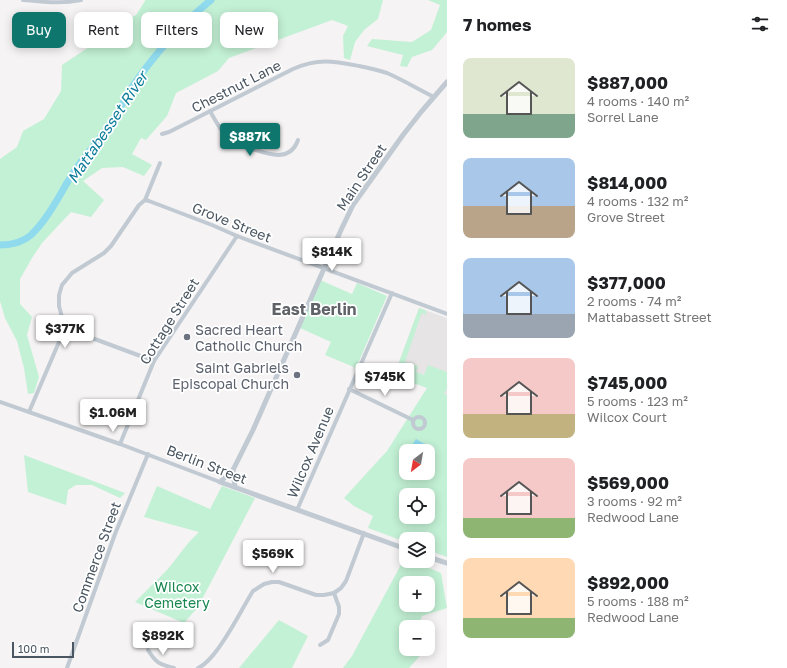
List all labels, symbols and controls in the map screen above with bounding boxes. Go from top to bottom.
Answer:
chip: Buy [12,12,66,48]
chip: Rent [74,12,133,48]
chip: Filters [141,12,212,48]
chip: New [220,12,278,48]
icon: filters [749,13,771,35]
text: 7 homes [463,14,531,35]
street label: Chestnut Lane [188,56,284,116]
water label: Mattabesset River [63,66,152,186]
text: $887,000 [587,72,668,93]
icon: home [495,74,543,122]
text: 4 rooms · 140 m² [587,93,689,109]
text: Sorrel Lane [587,109,659,125]
pin: $887K [222,123,278,157]
text: $887K [229,128,271,144]
street label: Main Street [332,140,390,214]
text: $814,000 [587,172,667,193]
icon: home [495,174,543,222]
text: 4 rooms · 132 m² [587,193,688,209]
street label: Grove Street [190,198,274,246]
text: Grove Street [587,209,665,225]
pin: $814K [304,238,360,272]
text: $814K [311,243,353,259]
text: $377,000 [587,272,666,293]
icon: home [495,274,543,322]
street label: Cottage Street [136,275,202,367]
text: 2 rooms · 74 m² [587,293,681,309]
district label: East Berlin [272,299,356,319]
text: Mattabassett Street [587,309,712,325]
pin: $377K [37,315,93,349]
text: $377K [45,320,85,336]
place label: Sacred Heart Catholic Church [195,321,302,354]
marker: Sacred Heart Catholic Church [182,332,192,342]
place label: Saint Gabriels Episcopal Church [172,359,289,392]
pin: $745K [357,363,413,397]
text: $745K [364,368,406,384]
marker: Saint Gabriels Episcopal Church [292,370,302,380]
text: $745,000 [587,372,667,393]
icon: home [495,374,543,422]
text: 5 rooms · 123 m² [587,393,688,409]
pin: $1.06M [80,399,146,433]
text: $1.06M [89,404,137,420]
street label: Wilcox Avenue [283,404,337,500]
text: Wilcox Court [587,409,667,425]
street label: Berlin Street [164,441,250,487]
north arrow [399,444,435,480]
map controls [399,444,435,656]
text: $569,000 [587,472,669,493]
icon: home [495,474,543,522]
button: locate [399,488,435,524]
text: 3 rooms · 92 m² [587,493,682,509]
street label: Commerce Street [68,499,124,615]
text: Redwood Lane [587,509,679,525]
button: layers [399,532,435,568]
pin: $569K [245,540,301,574]
text: $569K [252,545,294,561]
text: $892,000 [587,572,669,593]
icon: home [495,574,543,622]
button: + [399,576,435,612]
park label: Wilcox Cemetery [144,578,210,611]
text: 5 rooms · 188 m² [587,593,689,609]
text: Redwood Lane [587,609,679,625]
button: − [399,620,435,656]
pin: $892K [135,622,191,656]
text: $892K [142,627,184,643]
scale bar [12,640,74,659]
text: 100 m [18,642,49,655]

